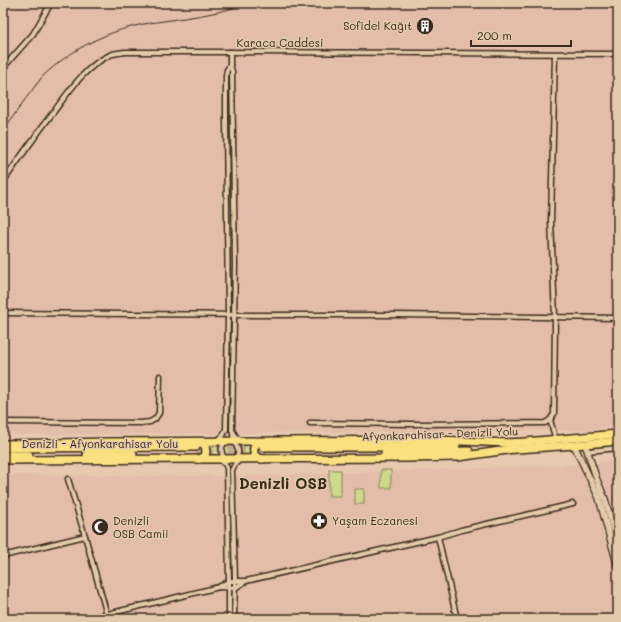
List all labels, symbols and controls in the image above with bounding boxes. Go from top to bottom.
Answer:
building icon: Sofidel Kağıt [415,16,435,36]
place label: Sofidel Kağıt [343,18,412,33]
scale bar [471,22,571,48]
text: 200 m [477,27,512,43]
street label: Karaca Caddesi [237,35,323,50]
street label: Afyonkarahisar - Denizli Yolu [362,423,518,444]
street label: Denizli - Afyonkarahisar Yolu [22,436,178,451]
district label: Denizli OSB [239,473,327,493]
pharmacy icon: Yaşam Eczanesi [309,511,329,531]
place label: Denizli OSB Camii [113,513,168,541]
place label: Yaşam Eczanesi [332,513,418,528]
mosque icon: Denizli OSB Camii [90,517,110,537]

